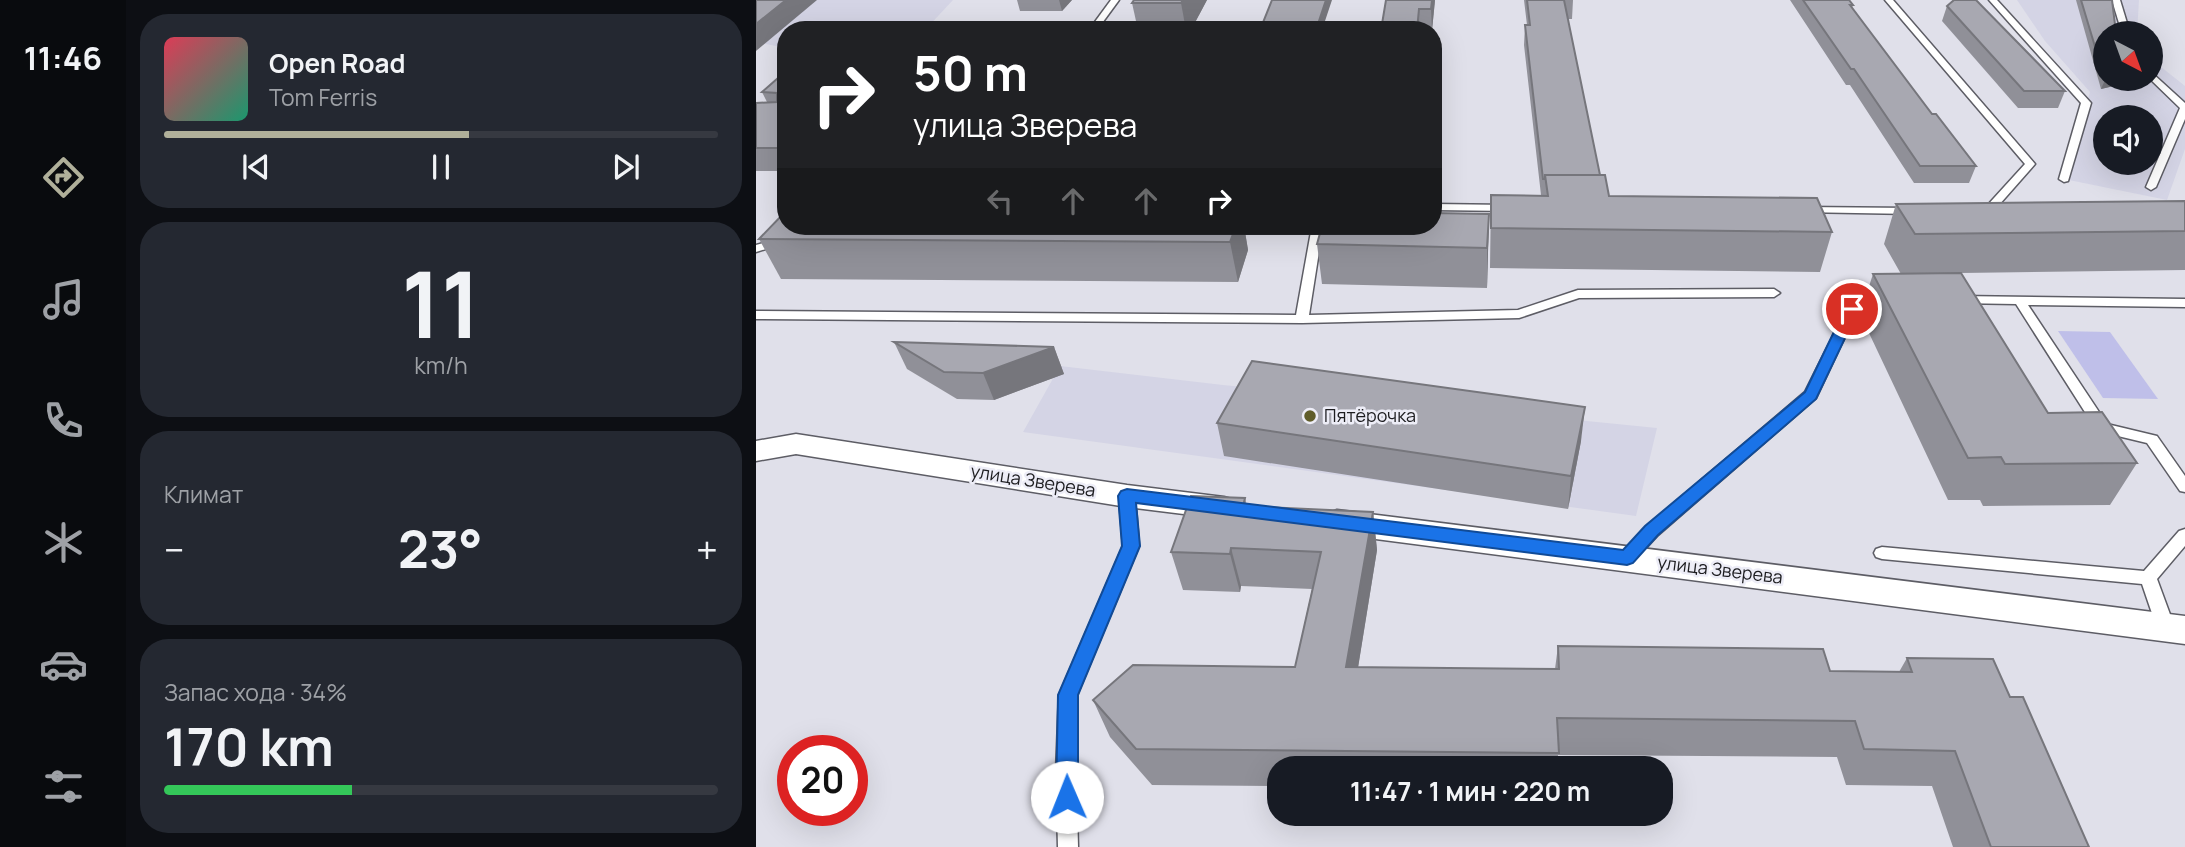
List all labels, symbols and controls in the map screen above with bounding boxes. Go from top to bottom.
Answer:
north arrow [2093,21,2163,91]
map controls [2093,21,2163,175]
text: 11:46 [24,36,102,80]
text: 50 m [913,39,1028,106]
text: Open Road [269,45,405,81]
icon: right [798,49,889,140]
text: Tom Ferris [269,81,377,113]
text: улица Зверева [913,103,1137,147]
button: sound [2093,105,2163,175]
icon: previous [237,148,275,186]
icon: pause [422,148,460,186]
icon: next [607,148,645,186]
icon: directions [39,153,88,202]
icon: left [981,182,1019,220]
icon: ahead [1054,182,1092,220]
icon: ahead [1127,182,1165,220]
icon: right [1200,182,1238,220]
text: 11 [401,241,481,365]
icon: music [39,275,88,324]
pin [1822,279,1882,339]
icon: arrive [1833,290,1871,328]
text: km/h [414,349,468,381]
icon: phone [39,396,88,445]
place label: Пятёрочка [1324,403,1416,427]
marker: Пятёрочка [1302,408,1318,424]
street label: улица Зверева [969,458,1097,502]
text: Климат [164,478,243,510]
text: 23° [398,513,483,584]
icon: climate [39,518,88,567]
text: − [164,523,185,575]
text: + [696,523,718,575]
street label: улица Зверева [1656,549,1784,589]
icon: car [39,640,88,689]
text: Запас хода · 34% [164,676,347,708]
text: 170 km [164,711,334,782]
speed limit sign: 20 [777,735,868,826]
position arrow [1030,760,1104,834]
icon: filters [39,762,88,811]
text: 11:47 · 1 мин · 220 m [1350,773,1590,809]

